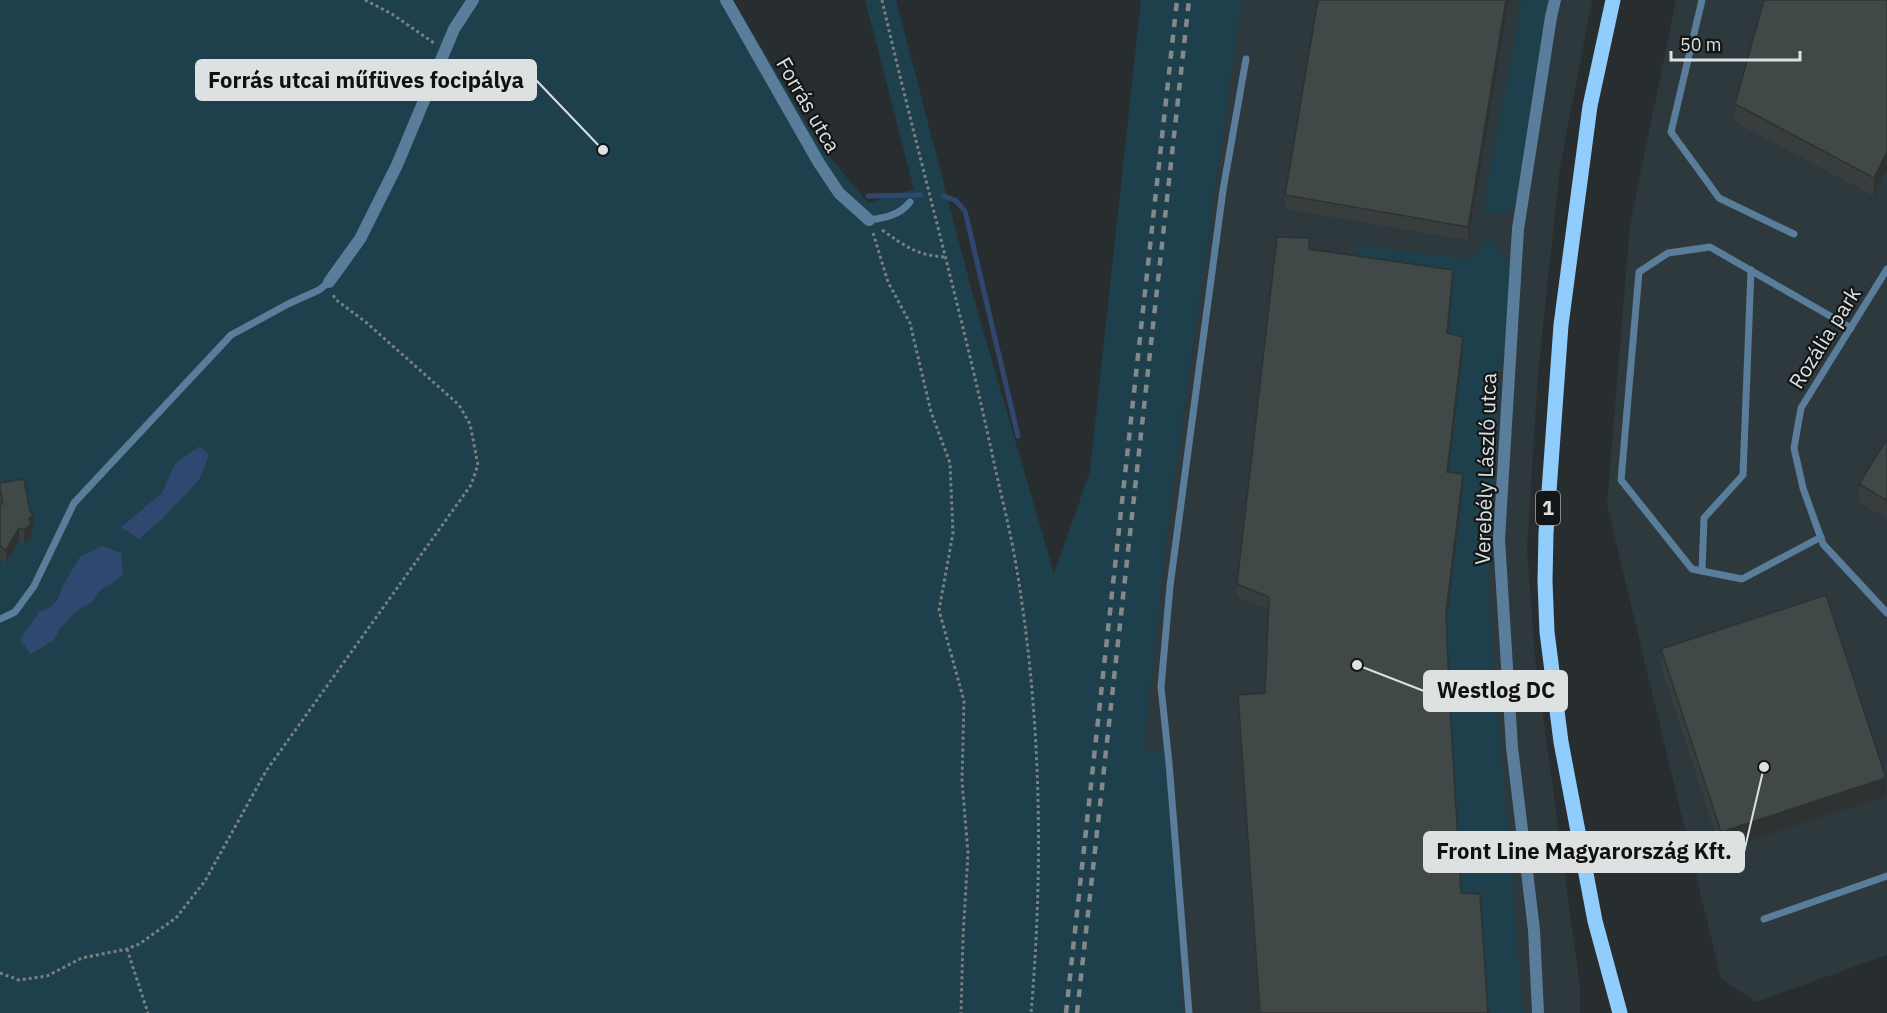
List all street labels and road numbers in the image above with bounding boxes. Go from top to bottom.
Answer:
street label: Forrás utca [770,52,847,157]
street label: Rozália park [1782,281,1867,394]
street label: Verebély László utca [1468,372,1502,566]
road number: 1 [1536,491,1560,525]

